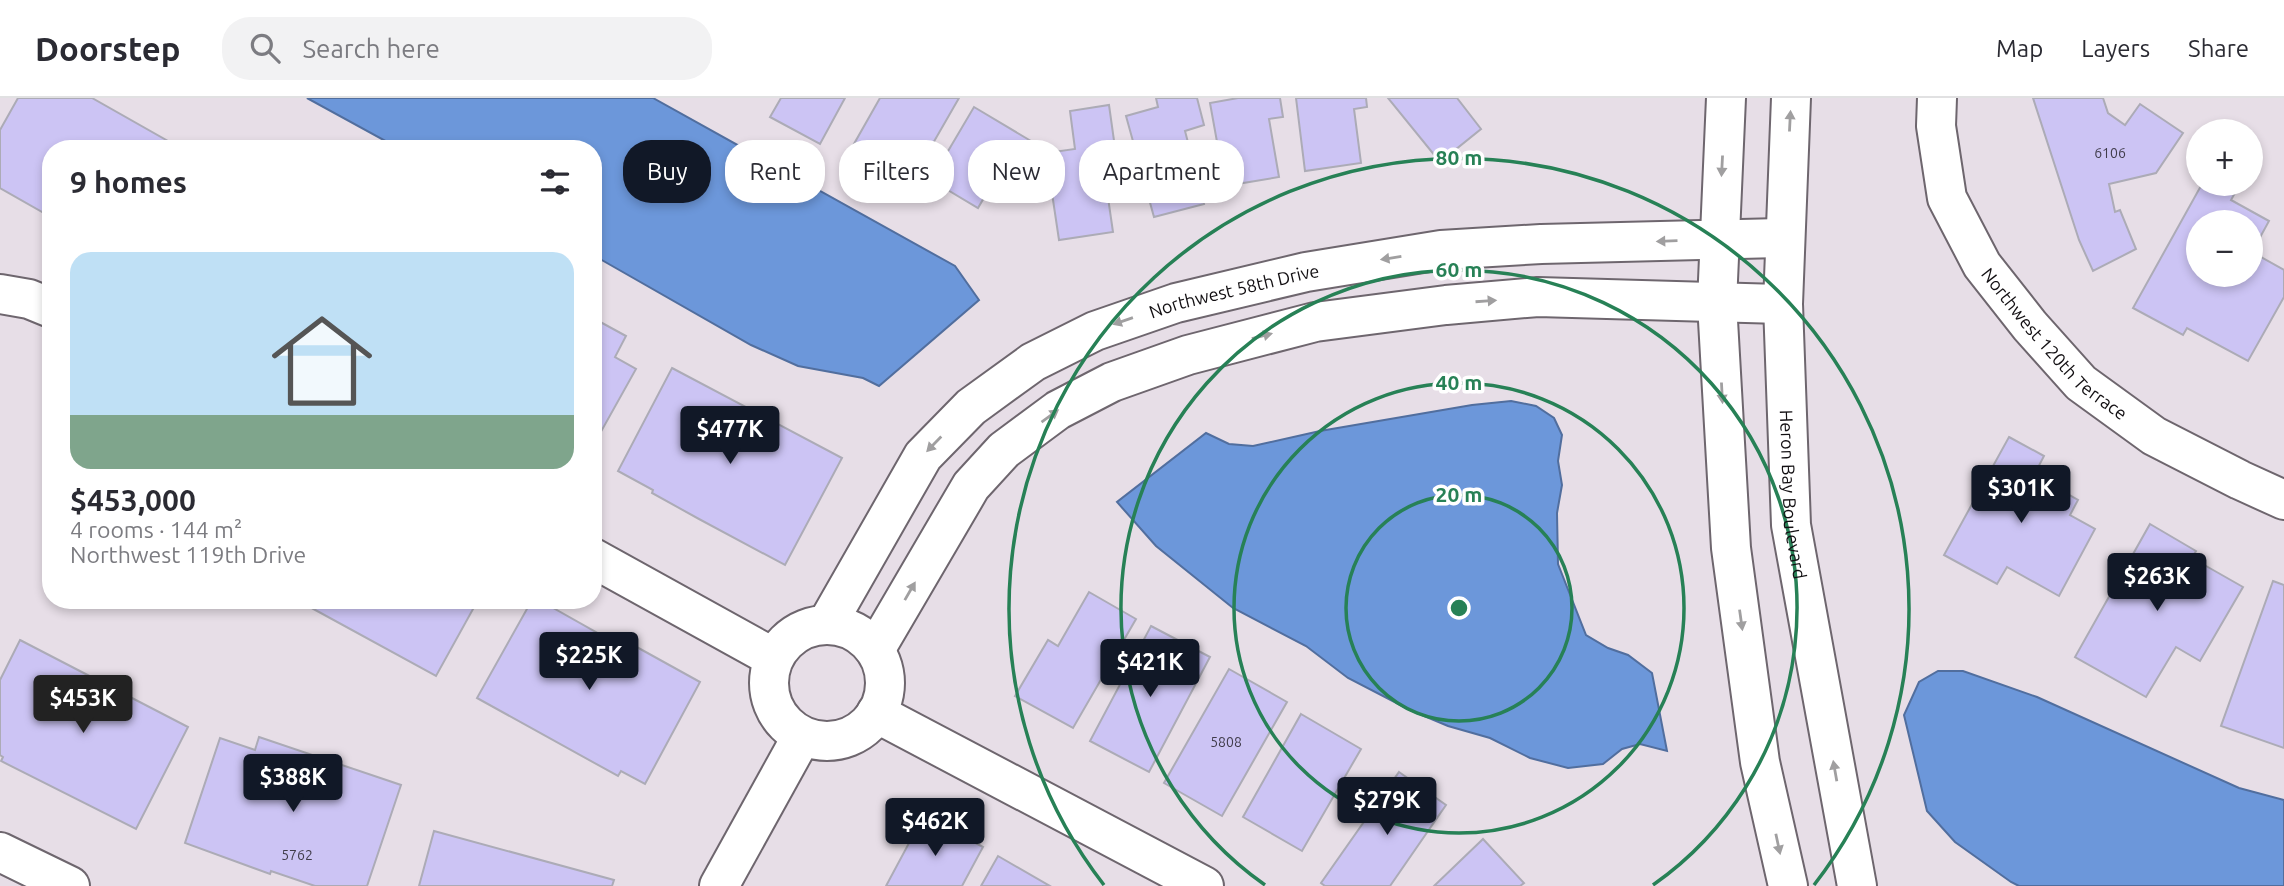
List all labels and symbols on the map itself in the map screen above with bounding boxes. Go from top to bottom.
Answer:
one-way arrow [1785,110,1796,132]
text: 80 m [1436,145,1482,169]
house number: 6106 [2094,145,2126,161]
one-way arrow [1717,155,1728,177]
one-way arrow [1656,235,1678,246]
one-way arrow [1380,253,1402,264]
text: 60 m [1436,257,1482,281]
street label: Northwest 58th Drive [1146,260,1320,322]
street label: Northwest 120th Terrace [1978,264,2131,423]
one-way arrow [1475,295,1497,306]
one-way arrow [1112,316,1133,327]
one-way arrow [1251,330,1273,341]
text: 40 m [1436,370,1482,394]
one-way arrow [1717,383,1728,405]
pin: $477K [681,406,779,466]
one-way arrow [1041,409,1059,423]
street label: Heron Bay Boulevard [1777,409,1811,581]
one-way arrow [927,435,943,452]
pin: $301K [1972,466,2070,525]
text: 20 m [1436,482,1482,506]
pin: $263K [2108,554,2206,613]
one-way arrow [903,581,916,600]
centre of rings [1447,596,1471,620]
one-way arrow [1736,609,1747,631]
pin: $225K [540,632,638,692]
pin: $421K [1101,640,1199,699]
pin: $453K [34,676,132,735]
house number: 5808 [1210,734,1242,750]
pin: $388K [244,754,342,814]
one-way arrow [1829,760,1840,782]
pin: $279K [1338,778,1436,837]
pin: $462K [886,798,984,858]
one-way arrow [1773,833,1784,855]
house number: 5762 [281,847,313,863]

